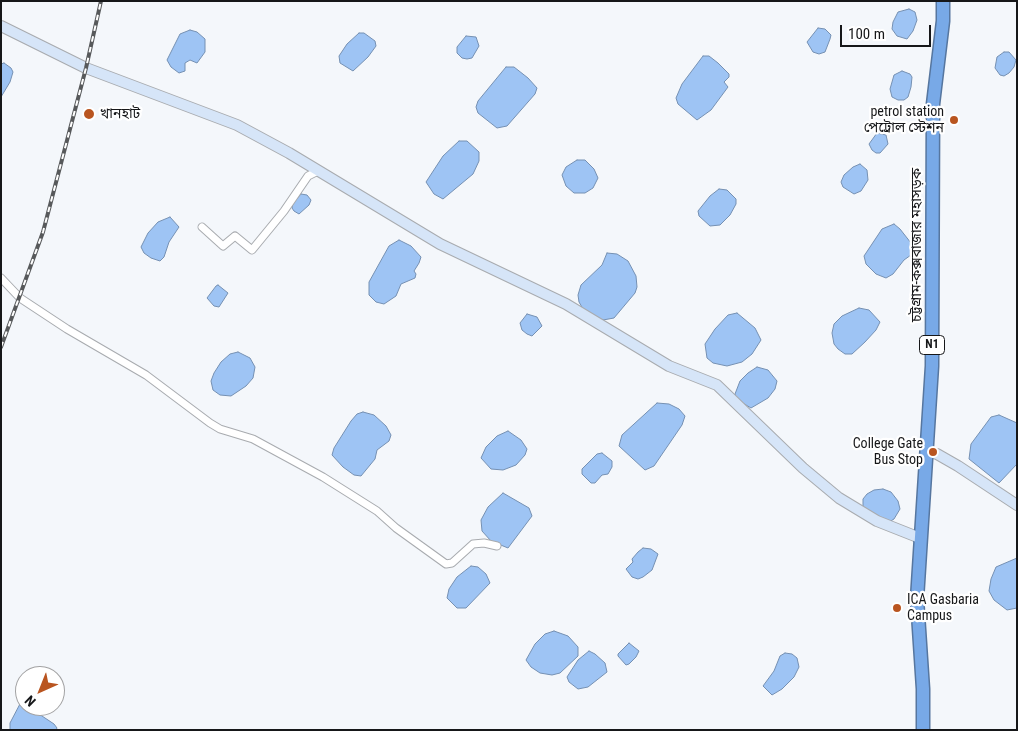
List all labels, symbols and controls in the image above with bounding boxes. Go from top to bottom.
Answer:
scale bar [843,15,934,47]
text: 100 m [848,25,885,43]
place label: petrol station পেট্রোল স্টেশন [864,104,944,136]
place label: খানহাট [100,106,140,122]
marker: খানহাট [82,107,96,121]
marker: petrol station পেট্রোল স্টেশন [948,114,960,126]
street label: চট্টগ্রাম-কক্সবাজার মহাসড়ক [909,168,925,322]
road number: N1 [920,336,944,354]
place label: College Gate Bus Stop [853,436,923,468]
marker: College Gate Bus Stop [927,446,939,458]
place label: ICA Gasbaria Campus [907,592,979,624]
marker: ICA Gasbaria Campus [891,602,903,614]
north arrow [15,666,65,716]
text: N [22,692,39,710]

